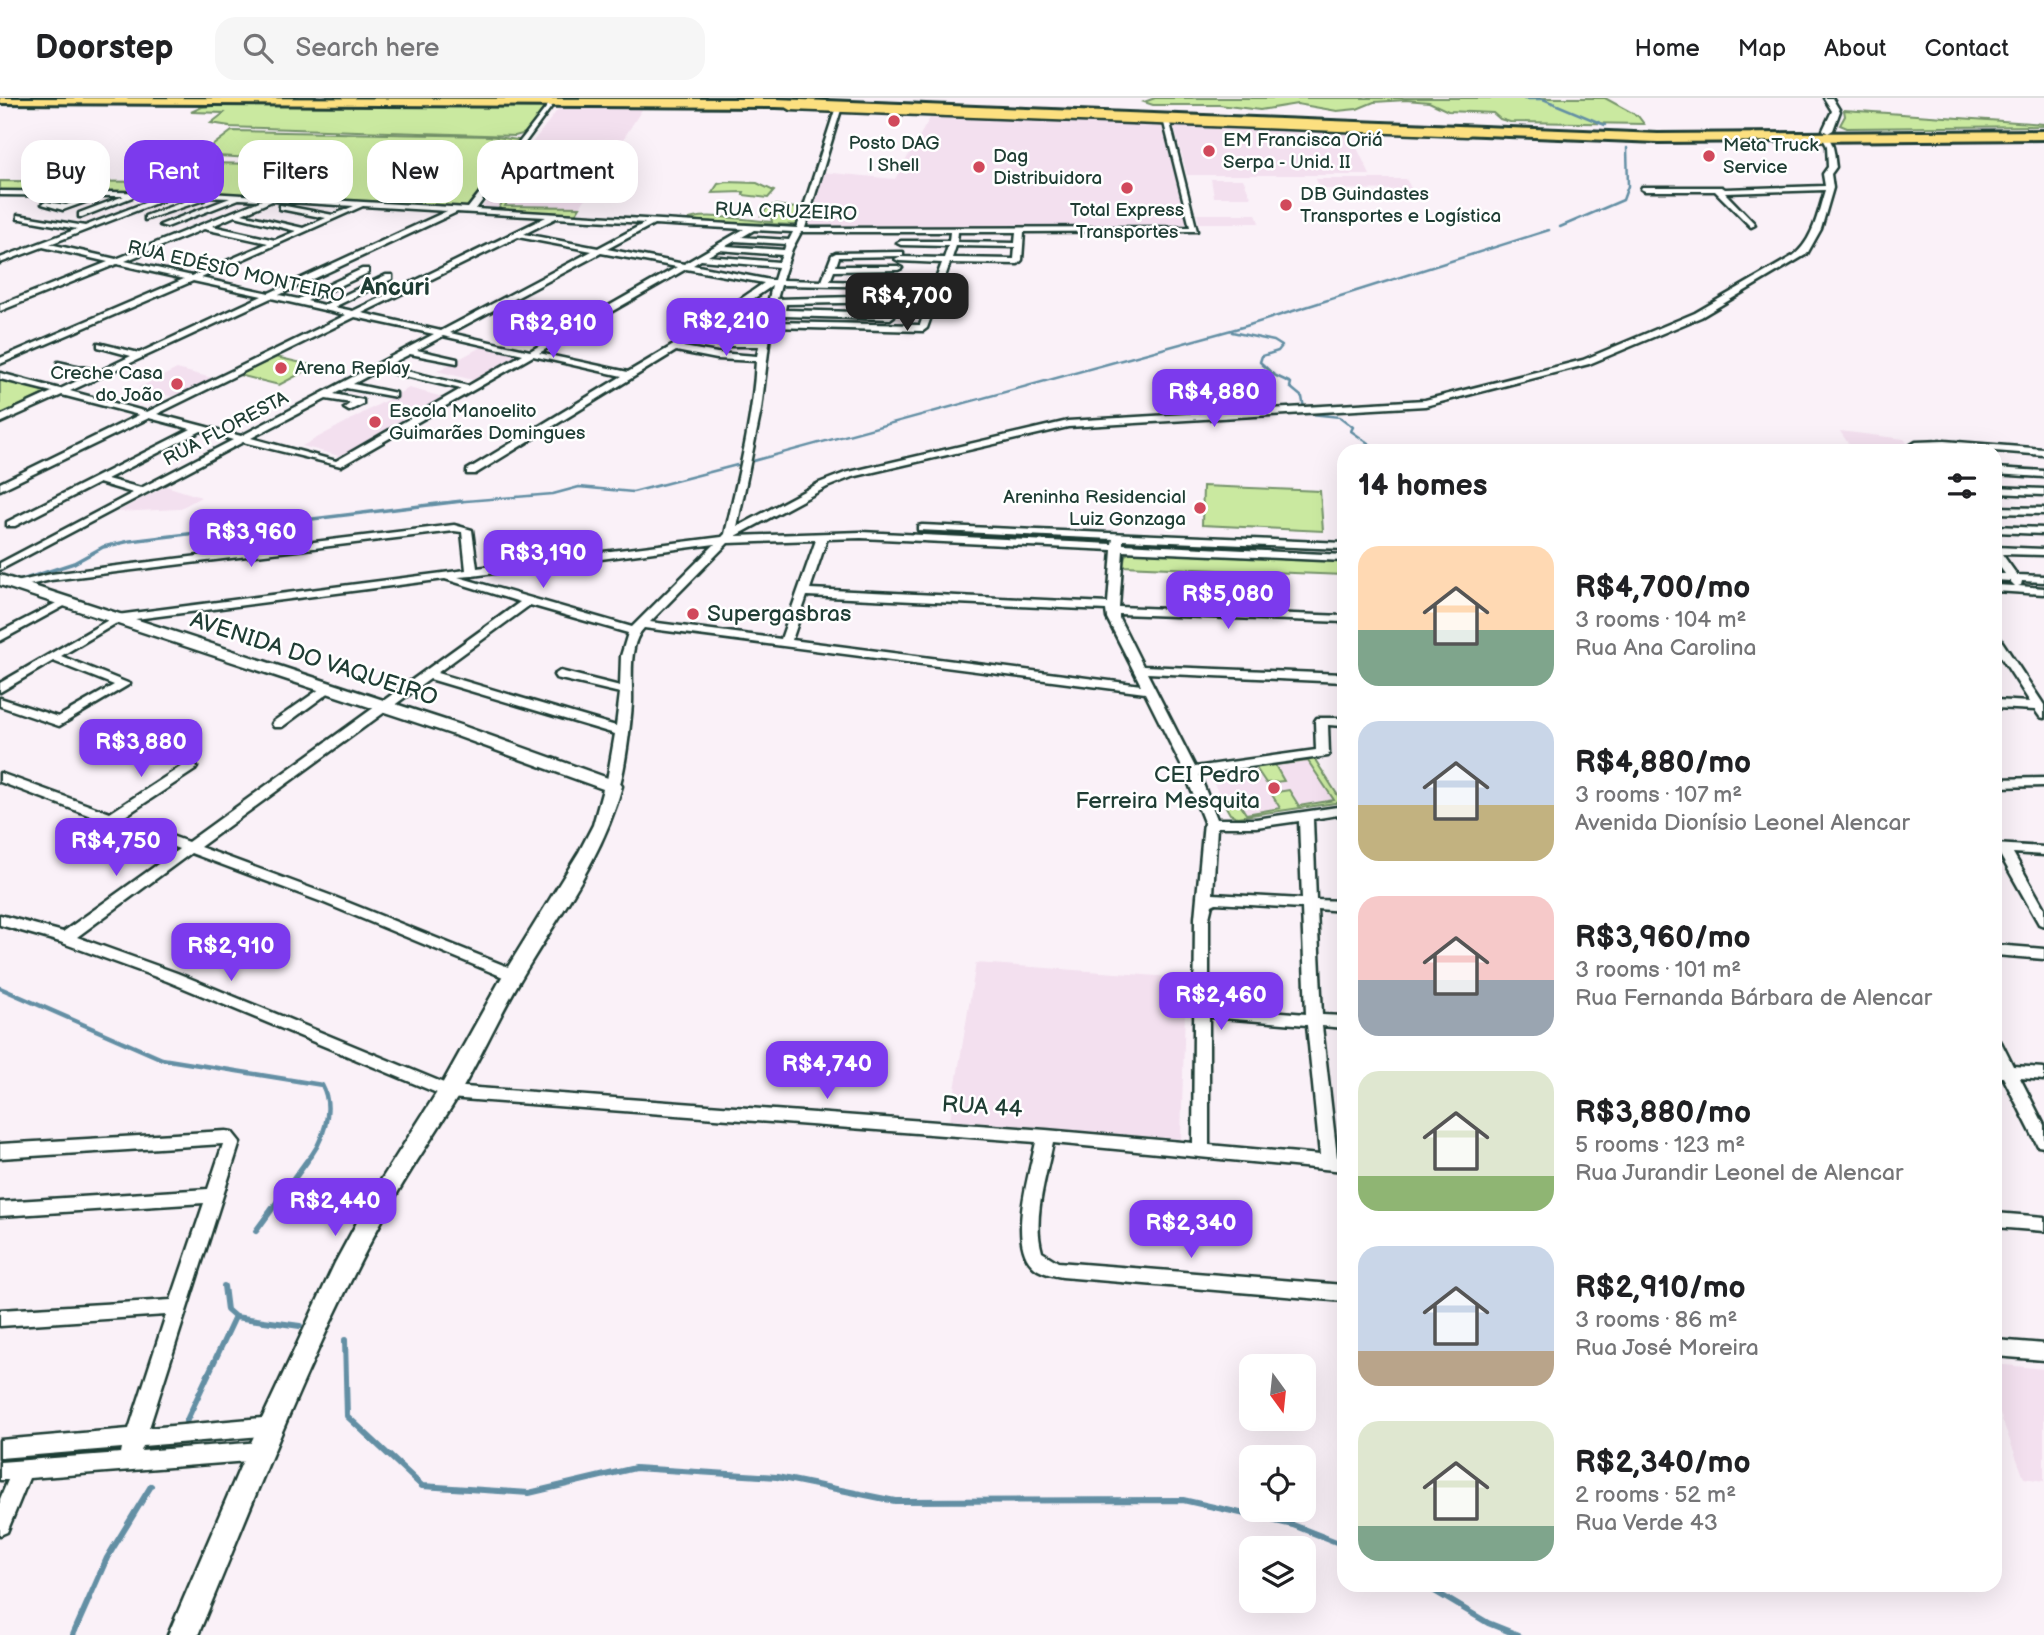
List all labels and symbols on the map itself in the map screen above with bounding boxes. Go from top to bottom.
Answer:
marker: Posto DAG | Shell [886,113,902,129]
place label: EM Francisca Oriá Serpa - Unid. II [1223,129,1383,174]
place label: Posto DAG | Shell [848,132,940,177]
place label: Meta Truck Service [1723,134,1819,179]
marker: EM Francisca Oriá Serpa - Unid. II [1201,143,1217,159]
place label: Dag Distribuidora [993,145,1102,190]
marker: Meta Truck Service [1701,148,1717,164]
marker: Dag Distribuidora [971,159,987,175]
marker: Total Express Transportes [1119,180,1135,196]
place label: DB Guindastes Transportes e Logística [1300,183,1501,228]
marker: DB Guindastes Transportes e Logística [1278,197,1294,213]
street label: RUA CRUZEIRO [714,198,858,226]
place label: Total Express Transportes [1070,199,1184,244]
street label: RUA EDÉSIO MONTEIRO [125,235,347,308]
district label: Ancuri [359,273,430,302]
pin: R$4,700 [842,274,972,333]
pin: R$2,210 [661,299,791,358]
pin: R$2,810 [488,300,618,360]
place label: Arena Replay [295,357,411,380]
marker: Arena Replay [273,360,289,376]
place label: Creche Casa do João [50,362,163,407]
pin: R$4,880 [1149,370,1279,429]
marker: Creche Casa do João [169,376,185,392]
street label: RUA FLORESTA [160,386,293,472]
place label: Escola Manoelito Guimarães Domingues [389,400,585,445]
marker: Escola Manoelito Guimarães Domingues [367,414,383,430]
place label: Areninha Residencial Luiz Gonzaga [1003,486,1186,531]
marker: Areninha Residencial Luiz Gonzaga [1192,500,1208,516]
pin: R$3,960 [186,510,316,569]
pin: R$3,190 [478,531,608,590]
pin: R$5,080 [1163,572,1293,631]
place label: Supergasbras [707,600,851,628]
street label: AVENIDA DO VAQUEIRO [187,606,441,712]
marker: Supergasbras [685,606,701,622]
pin: R$3,880 [76,720,206,779]
place label: CEI Pedro Ferreira Mesquita [1075,761,1260,815]
marker: CEI Pedro Ferreira Mesquita [1266,780,1282,796]
pin: R$4,750 [51,818,181,878]
pin: R$2,910 [166,924,296,983]
pin: R$2,460 [1156,972,1286,1032]
pin: R$4,740 [762,1042,892,1101]
street label: RUA 44 [941,1090,1023,1124]
pin: R$2,440 [270,1178,400,1238]
pin: R$2,340 [1126,1200,1256,1260]
north arrow [1239,1354,1316,1432]

